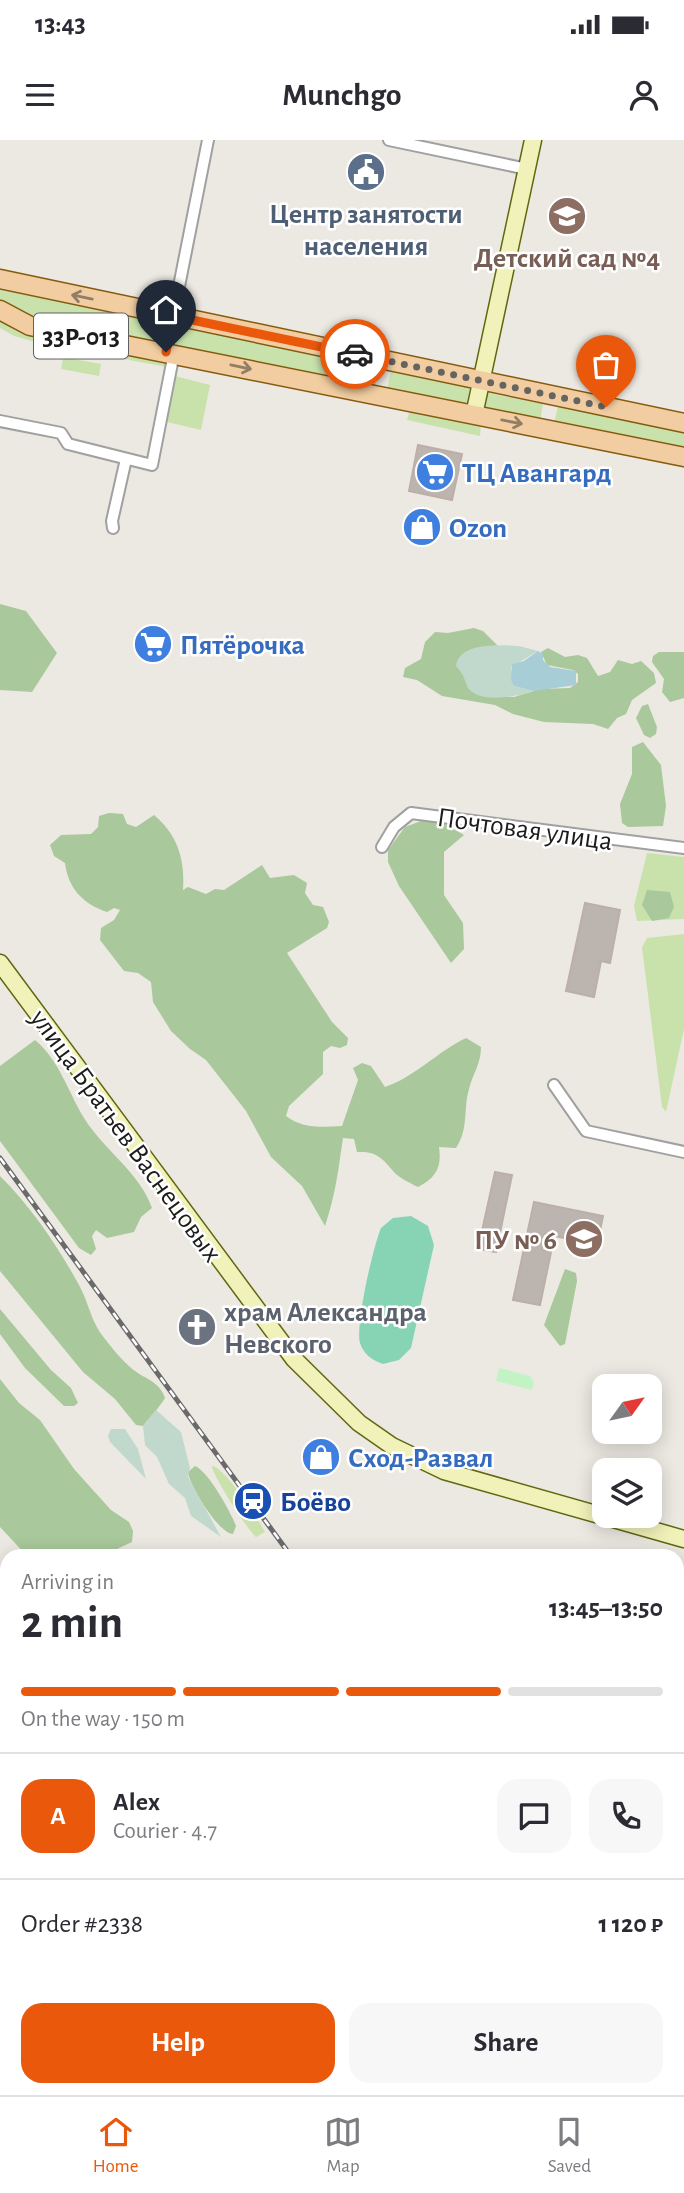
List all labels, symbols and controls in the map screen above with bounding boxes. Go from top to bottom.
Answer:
text: 13:43 [35,11,86,37]
icon: menu [21,76,59,114]
icon: person [625,76,663,114]
text: Munchgo [282,79,402,111]
public building icon: Центр занятости населения [345,151,387,193]
school or university icon: Детский сад №4 [546,195,588,237]
place label: Центр занятости населения [269,201,463,261]
place label: Детский сад №4 [474,245,660,273]
pin [136,280,196,352]
one-way arrow [71,290,94,304]
icon: home [147,291,185,329]
road number: 33Р-013 [34,314,128,358]
courier [320,319,390,389]
icon: car [336,335,374,373]
pin [576,335,636,407]
icon: bag [587,346,625,384]
one-way arrow [229,361,252,375]
one-way arrow [500,416,523,430]
supermarket icon: ТЦ Авангард [414,451,456,493]
place label: ТЦ Авангард [462,460,611,488]
shop icon: Ozon [401,506,443,548]
place label: Ozon [449,515,507,543]
supermarket icon: Пятёрочка [132,623,174,665]
place label: Пятёрочка [180,632,305,660]
street label: Почтовая улица [435,804,615,856]
street label: улица Братьев Васнецовых [24,1004,226,1268]
school or university icon: ПУ № 6 [563,1218,605,1260]
place label: ПУ № 6 [474,1227,557,1255]
place label: храм Александра Невского [224,1299,427,1359]
church icon: храм Александра Невского [176,1306,218,1348]
north arrow [592,1374,662,1444]
map controls [592,1374,662,1528]
shop icon: Сход-Развал [300,1436,342,1478]
place label: Сход-Развал [348,1445,493,1473]
button: layers [592,1458,662,1528]
station icon: Боёво [232,1480,274,1522]
place label: Боёво [280,1489,351,1517]
text: Arriving in [21,1571,114,1594]
text: 13:45–13:50 [549,1595,663,1621]
text: 2 min [21,1600,123,1646]
text: On the way · 150 m [21,1708,185,1731]
button: chat [497,1779,571,1853]
button: phone [589,1779,663,1853]
text: Alex [113,1789,160,1815]
text: A [50,1803,66,1829]
text: Courier · 4.7 [113,1820,217,1843]
text: Order #2338 [21,1911,143,1937]
text: 1 120 ₽ [598,1911,663,1937]
button: Help [21,2003,335,2083]
button: Share [349,2003,663,2083]
tab: Home [93,2113,139,2178]
tab: Map [324,2113,362,2178]
tab: Saved [548,2113,591,2178]

